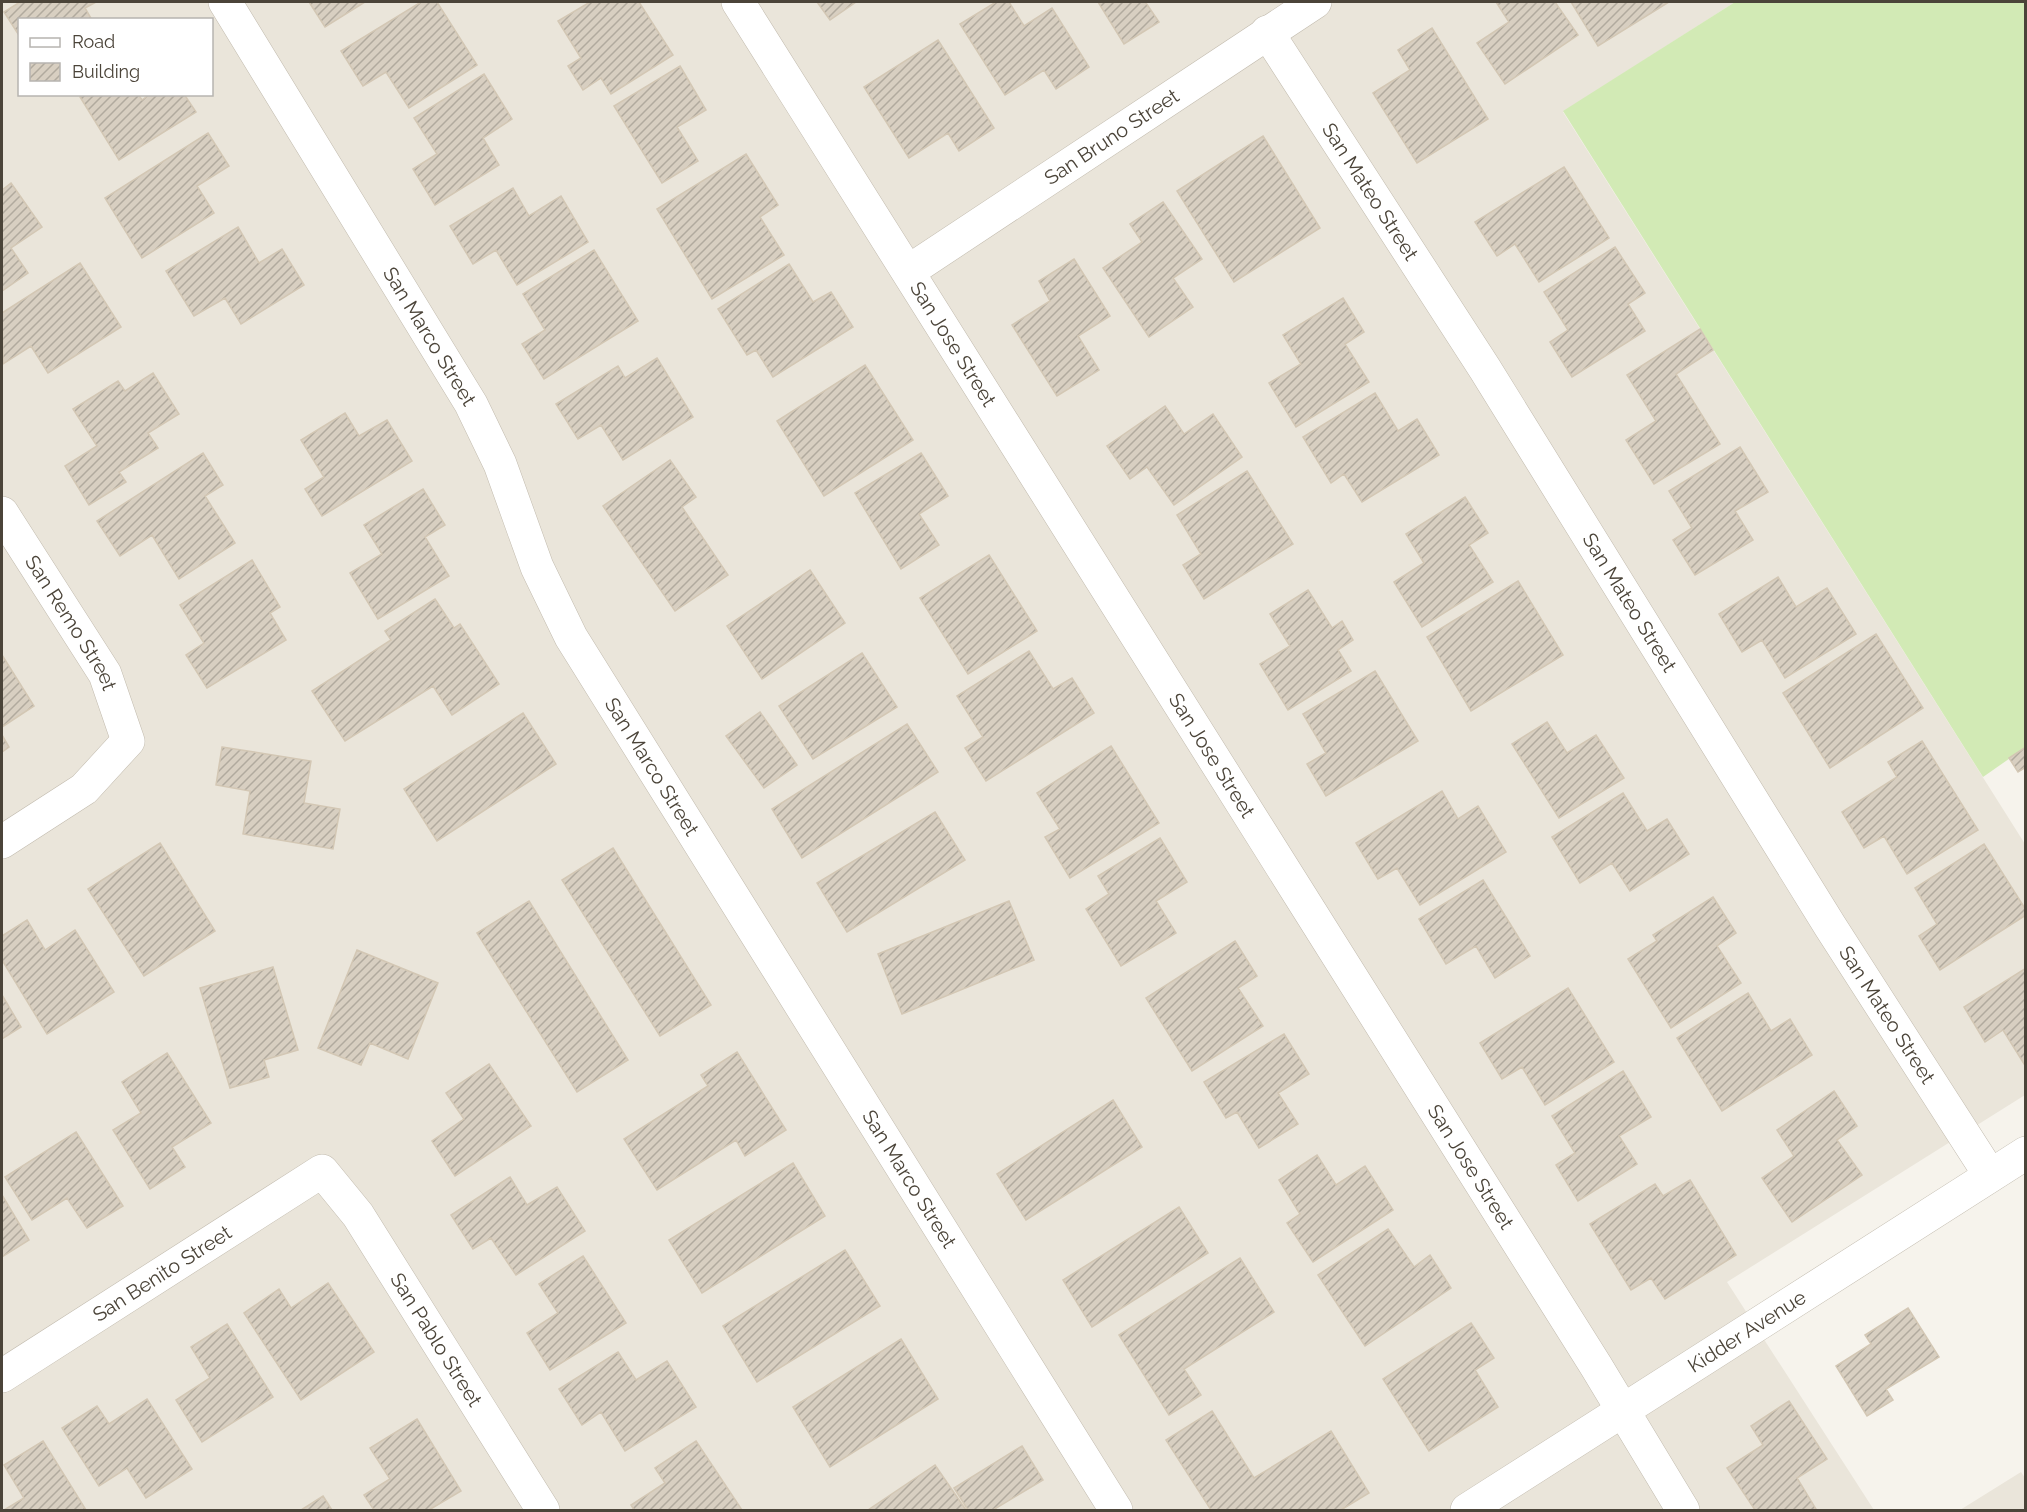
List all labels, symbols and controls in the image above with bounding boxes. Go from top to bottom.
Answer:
legend [18,18,213,96]
text: Road [72,31,115,52]
text: Building [72,61,140,82]
street label: San Bruno Street [1040,83,1184,190]
street label: San Mateo Street [1317,118,1424,265]
street label: San Marco Street [378,263,481,410]
street label: San Jose Street [905,277,1001,411]
street label: San Mateo Street [1578,529,1682,677]
street label: San Remo Street [20,551,122,694]
street label: San Jose Street [1164,689,1260,822]
street label: San Marco Street [600,693,704,840]
street label: San Mateo Street [1834,941,1940,1088]
street label: San Jose Street [1423,1100,1519,1234]
street label: San Marco Street [857,1105,962,1253]
street label: San Benito Street [88,1220,236,1327]
street label: San Pablo Street [385,1268,487,1411]
street label: Kidder Avenue [1683,1285,1810,1378]

